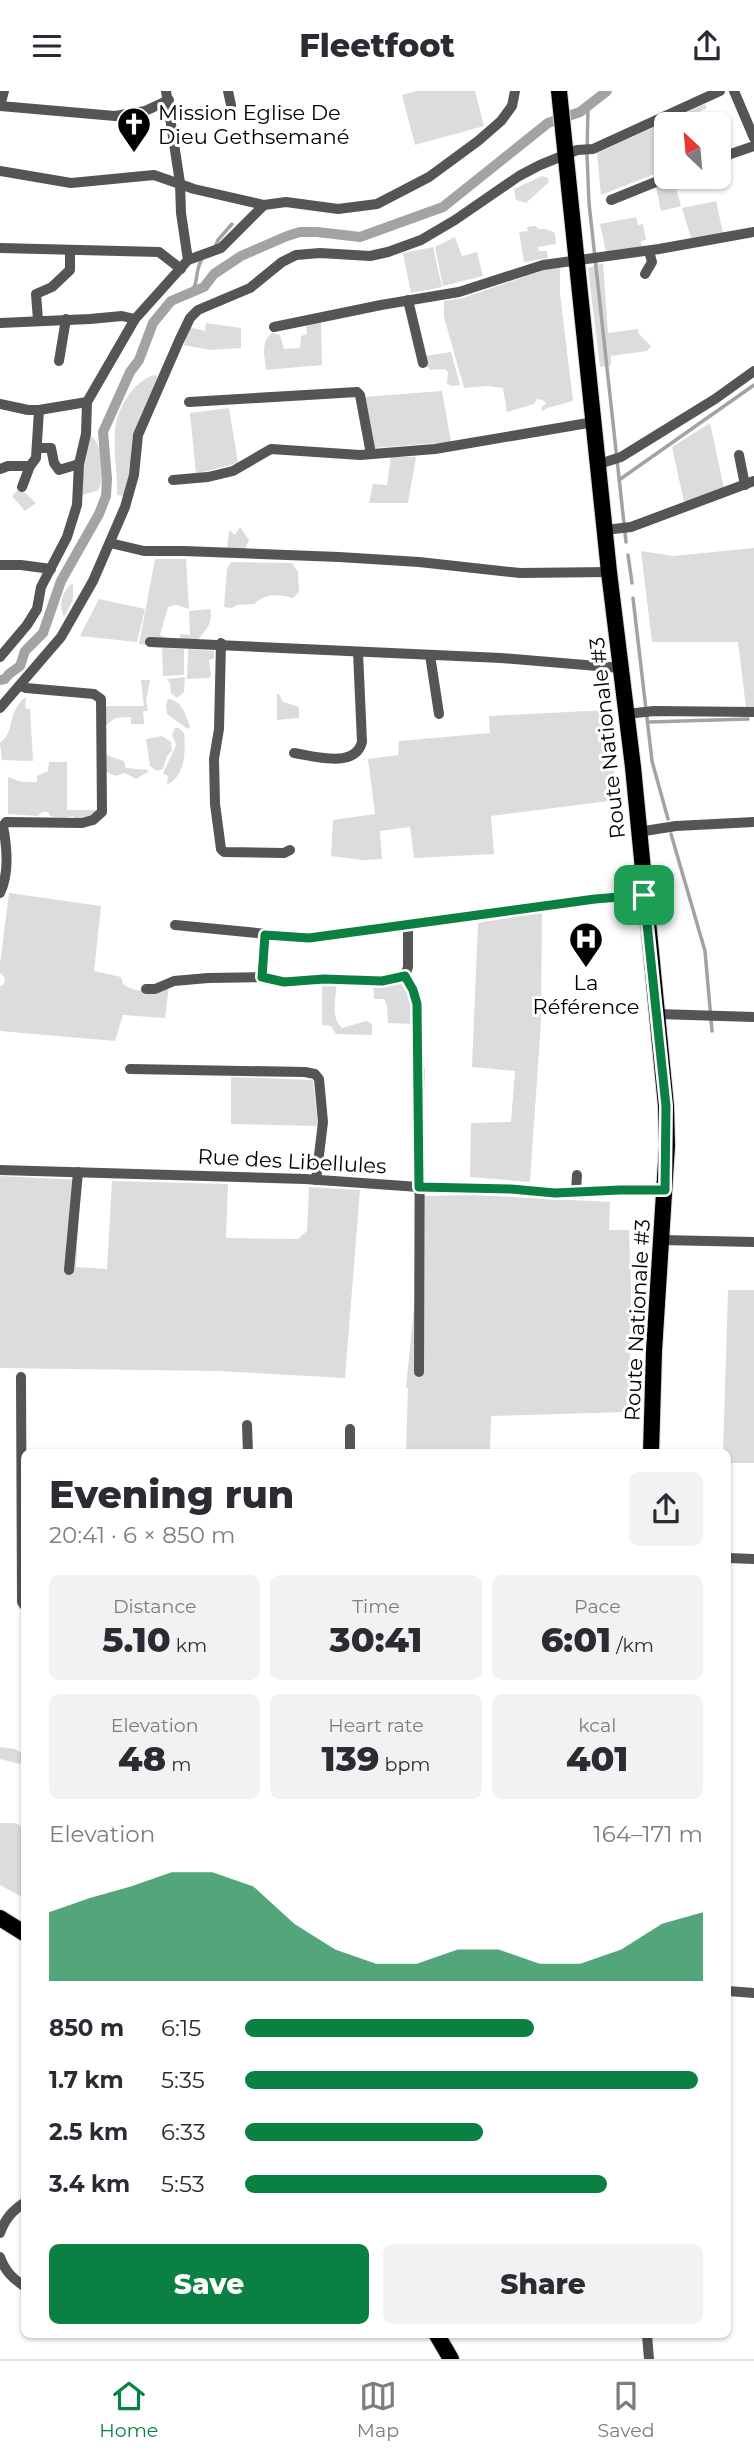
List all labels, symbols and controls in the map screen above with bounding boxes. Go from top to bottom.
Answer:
text: Fleetfoot [299,26,455,65]
icon: menu [28,27,66,65]
icon: share [688,27,726,65]
place label: Mission Eglise De Dieu Gethsemané [158,100,349,149]
church icon: Mission Eglise De Dieu Gethsemané [115,105,153,154]
north arrow [654,112,732,189]
map controls [654,112,731,189]
street label: Route Nationale #3 [584,636,630,840]
pin [614,865,674,925]
icon: arrive [625,876,663,914]
hospital icon: La Référence [567,920,605,969]
place label: La Référence [533,970,639,1019]
street label: Rue des Libellules [197,1144,387,1178]
street label: Route Nationale #3 [619,1218,655,1422]
text: Evening run [49,1471,294,1518]
button: share [629,1472,703,1546]
text: 20:41 · 6 × 850 m [49,1521,236,1549]
text: Distance [113,1595,196,1618]
text: Time [352,1595,400,1618]
text: Pace [574,1595,621,1618]
text: 5.10 [102,1618,171,1661]
text: 30:41 [330,1618,422,1661]
text: 6:01 [541,1618,611,1661]
text: km [171,1634,207,1657]
text: /km [611,1634,654,1657]
text: Elevation [111,1714,199,1737]
text: Heart rate [328,1714,424,1737]
text: kcal [578,1714,616,1737]
text: 48 [118,1737,166,1780]
text: 139 [322,1737,380,1780]
text: 401 [566,1737,629,1780]
text: m [166,1753,191,1776]
text: bpm [380,1753,430,1776]
text: Elevation [49,1820,155,1848]
text: 164–171 m [593,1820,703,1848]
text: 850 m [49,2014,124,2042]
text: 6:15 [161,2014,201,2042]
text: 1.7 km [49,2066,124,2094]
text: 5:35 [161,2066,205,2094]
text: 2.5 km [49,2118,128,2146]
text: 6:33 [161,2118,206,2146]
text: 3.4 km [49,2170,130,2198]
text: 5:53 [161,2170,205,2198]
button: Save [49,2244,369,2324]
button: Share [383,2244,703,2324]
tab: Home [99,2377,158,2442]
tab: Map [357,2377,399,2442]
tab: Saved [598,2377,655,2442]

